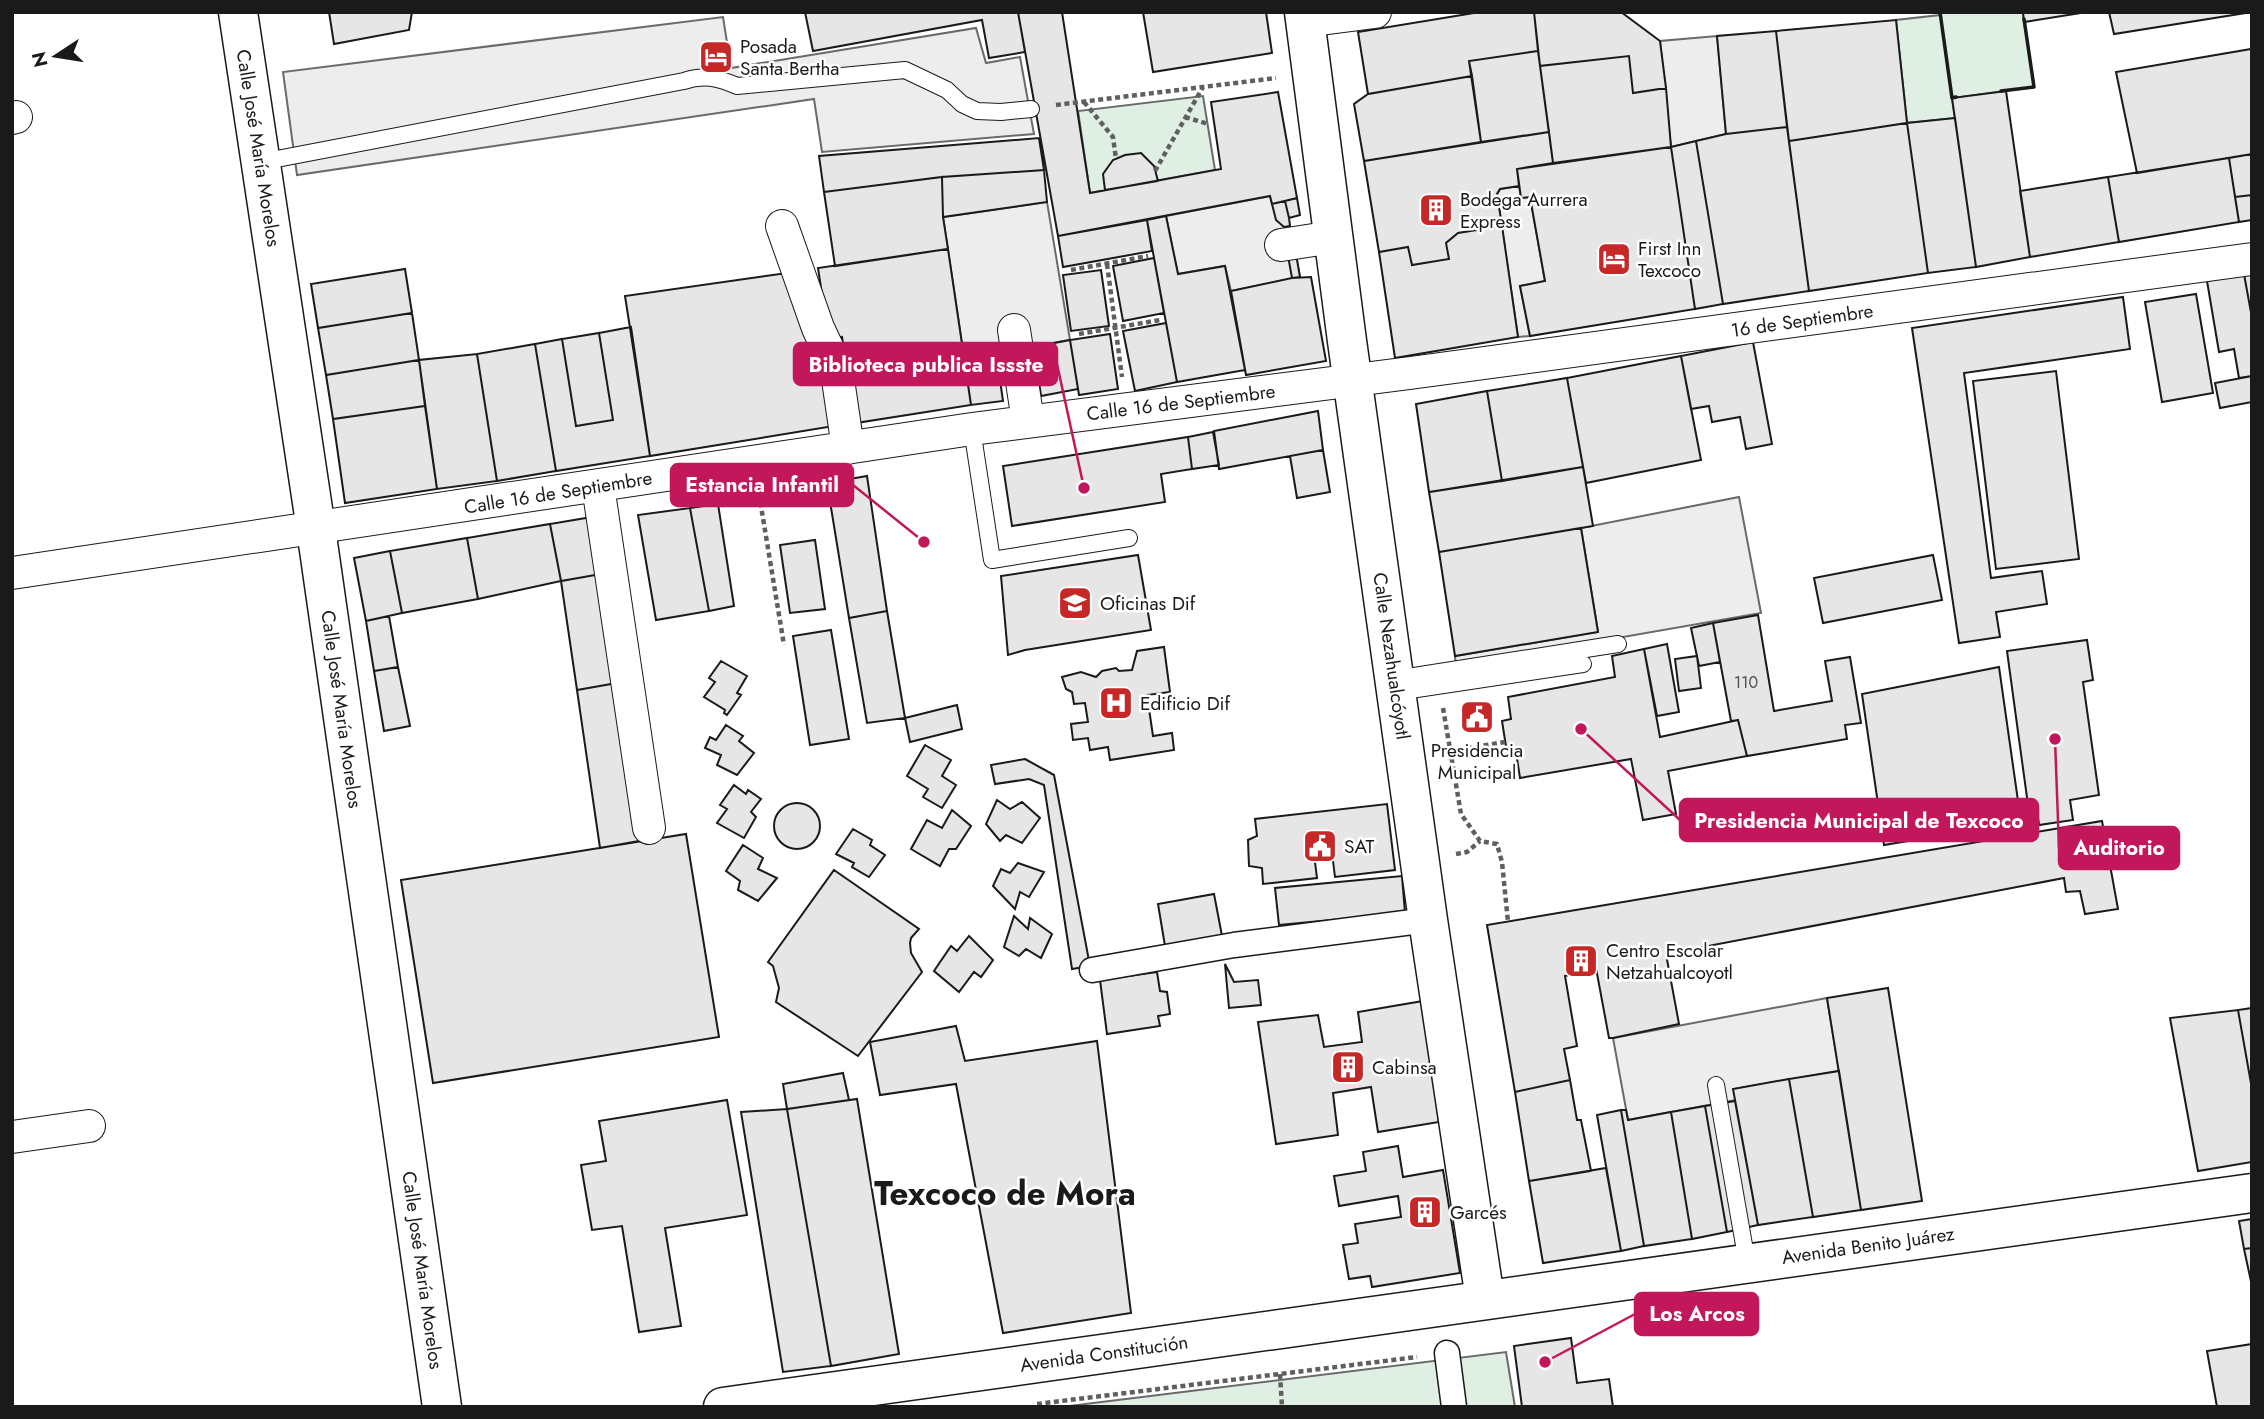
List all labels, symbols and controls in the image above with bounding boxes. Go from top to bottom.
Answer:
north arrow [21,21,91,91]
place label: Posada Santa Bertha [740,33,840,82]
hotel icon: Posada Santa Bertha [697,38,735,76]
street label: Calle José María Morelos [230,47,287,249]
text: N [25,49,55,70]
place label: Bodega Aurrera Express [1460,186,1588,235]
building icon: Bodega Aurrera Express [1417,191,1455,229]
place label: First Inn Texcoco [1638,235,1701,284]
hotel icon: First Inn Texcoco [1595,240,1633,278]
street label: 16 de Septiembre [1729,297,1875,344]
callout: Biblioteca publica Issste [794,343,1057,385]
text: Biblioteca publica Issste [809,350,1043,380]
street label: Calle 16 de Septiembre [1085,378,1277,427]
street label: Calle 16 de Septiembre [462,464,654,521]
callout: Estancia Infantil [671,464,853,506]
text: Estancia Infantil [685,470,839,500]
street label: Calle Nezahualcóyotl [1366,571,1417,741]
school or university icon: Oficinas Dif [1056,584,1094,622]
place label: Oficinas Dif [1100,590,1196,617]
street label: Calle José María Morelos [314,608,369,810]
house number: 110 [1734,671,1758,694]
hospital icon: Edificio Dif [1097,684,1135,722]
place label: Edificio Dif [1140,690,1231,717]
public building icon: Presidencia Municipal [1458,698,1496,736]
place label: Presidencia Municipal [1431,737,1523,786]
callout: Presidencia Municipal de Texcoco [1680,799,2038,841]
text: Presidencia Municipal de Texcoco [1694,806,2024,836]
public building icon: SAT [1301,827,1339,865]
callout: Auditorio [2059,827,2179,869]
place label: SAT [1344,833,1375,860]
text: Auditorio [2072,833,2165,863]
place label: Centro Escolar Netzahualcoyotl [1606,937,1733,986]
building icon: Centro Escolar Netzahualcoyotl [1562,942,1600,980]
building icon: Cabinsa [1329,1048,1367,1086]
place label: Cabinsa [1372,1054,1437,1081]
street label: Calle José María Morelos [395,1169,450,1371]
district label: Texcoco de Mora [874,1170,1136,1217]
building icon: Garcés [1406,1193,1444,1231]
place label: Garcés [1450,1199,1507,1226]
street label: Avenida Benito Juárez [1780,1220,1956,1271]
callout: Los Arcos [1635,1293,1758,1335]
text: Los Arcos [1649,1299,1745,1329]
street label: Avenida Constitución [1018,1328,1190,1379]

